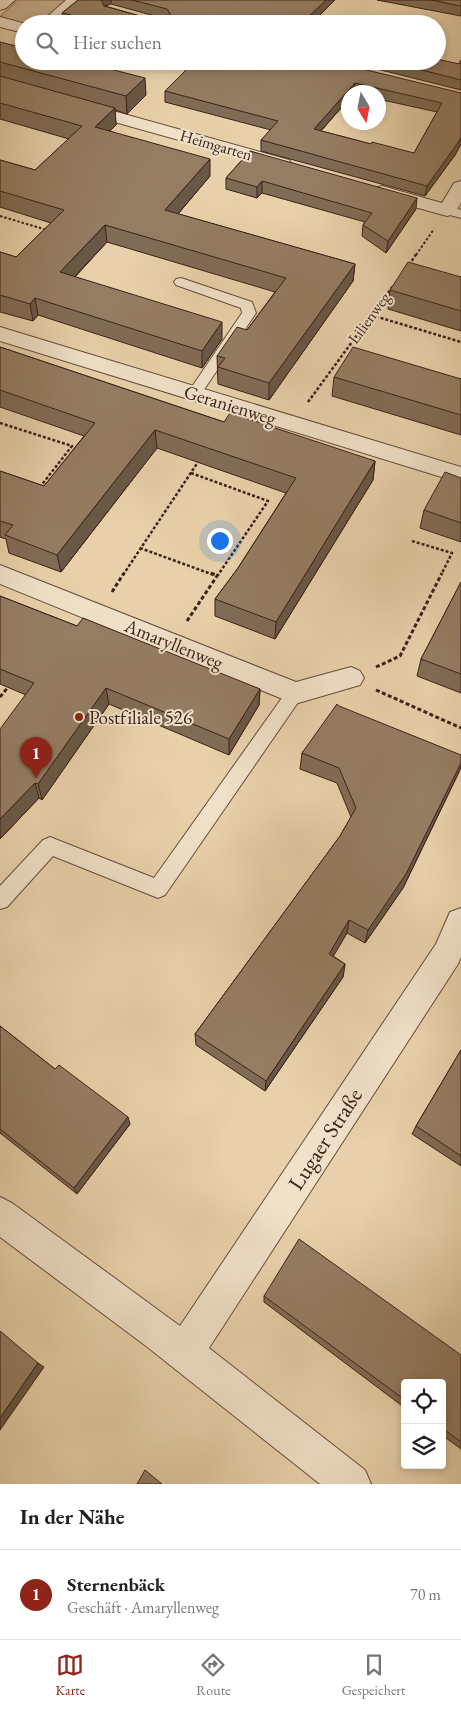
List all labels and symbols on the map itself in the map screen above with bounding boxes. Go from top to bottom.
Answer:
north arrow [341,85,386,130]
street label: Heimgarten [178,125,255,165]
street label: Lilienweg [343,287,395,348]
street label: Geranienweg [181,379,280,431]
your location [207,528,233,554]
street label: Amaryllenweg [120,612,228,675]
place label: Postfiliale 526 [89,705,192,730]
marker: Postfiliale 526 [73,711,85,723]
pin: 1 [20,737,52,778]
street label: Lugaer Straße [281,1082,369,1196]

